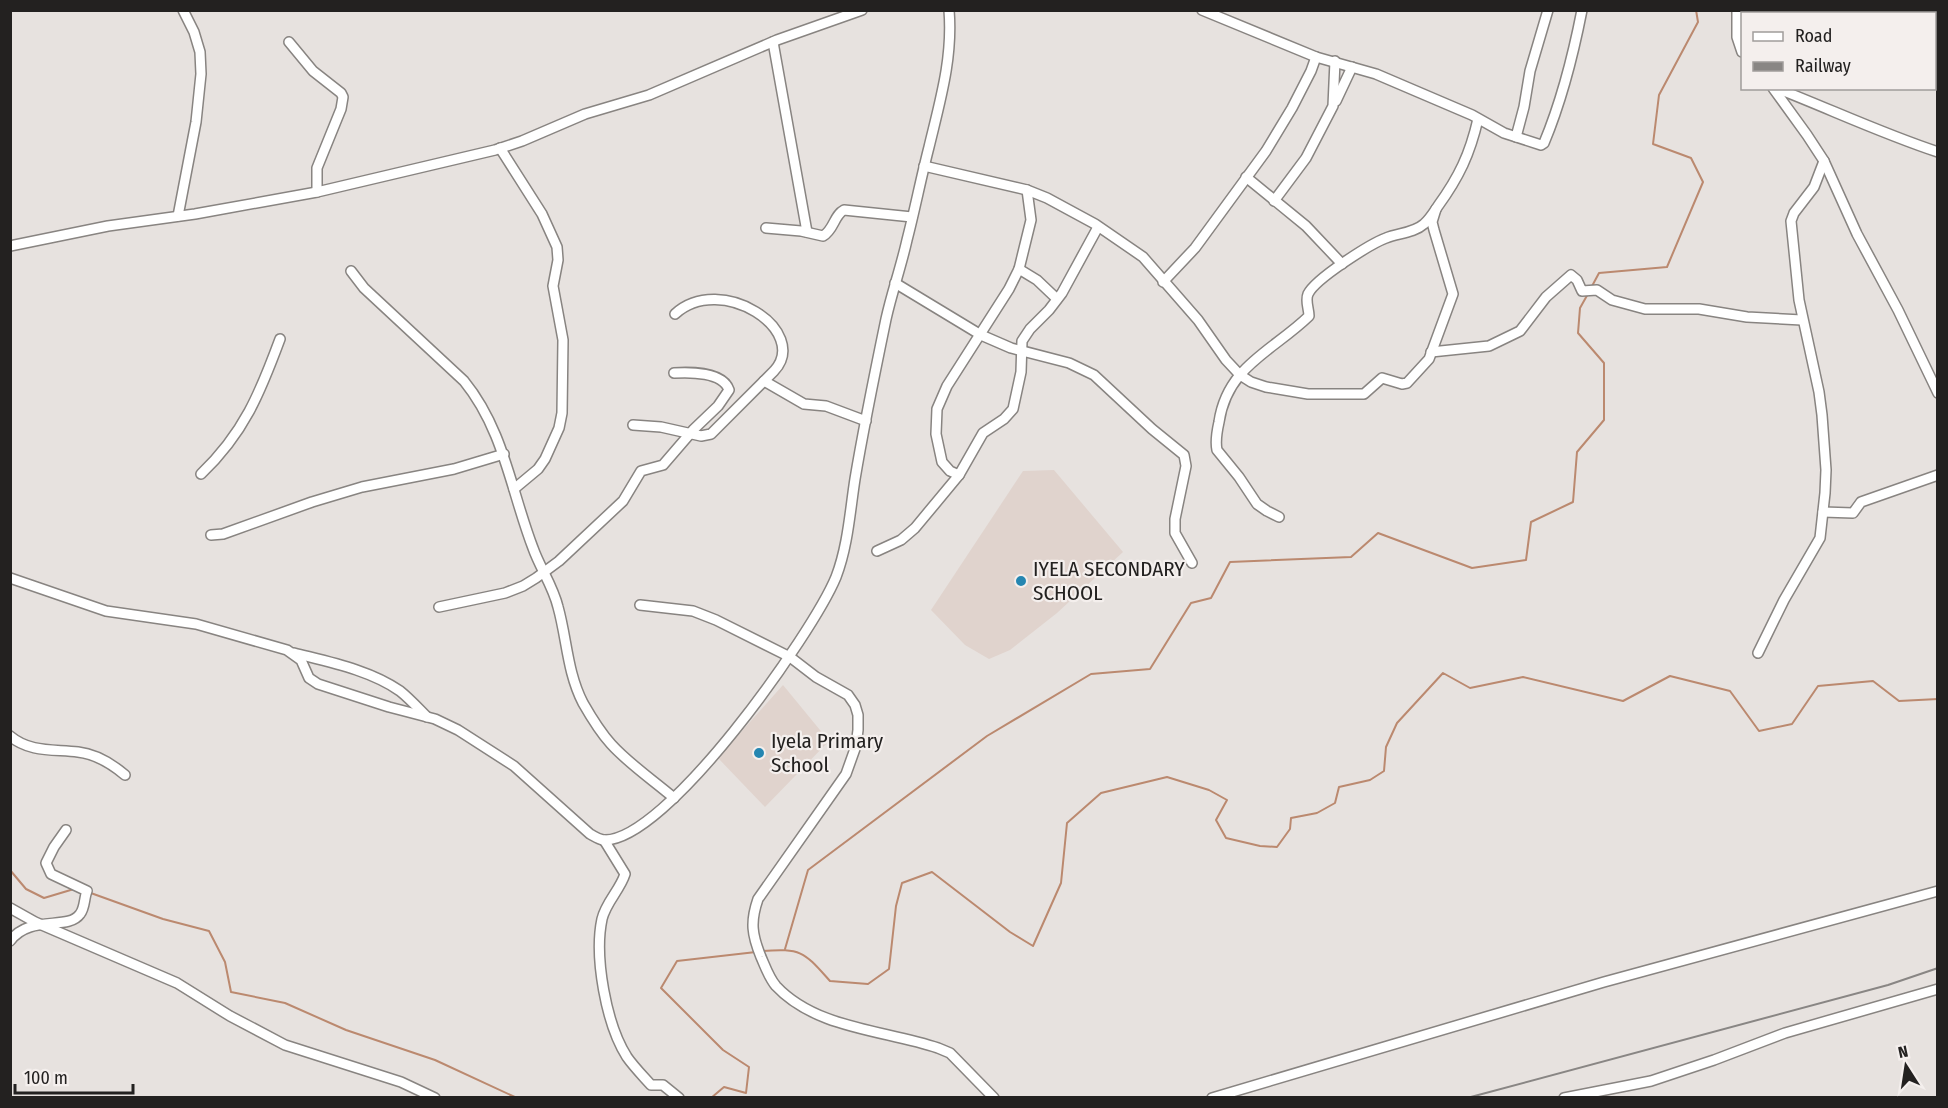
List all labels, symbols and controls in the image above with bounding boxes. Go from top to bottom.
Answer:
legend [1741,12,1936,90]
text: Road [1795,25,1832,47]
text: Railway [1795,55,1851,77]
place label: IYELA SECONDARY SCHOOL [1033,556,1185,606]
marker: IYELA SECONDARY SCHOOL [1014,574,1028,588]
place label: Iyela Primary School [771,728,884,778]
marker: Iyela Primary School [752,746,766,760]
north arrow [1876,1036,1936,1096]
text: N [1896,1042,1910,1062]
scale bar [15,1057,134,1095]
text: 100 m [24,1067,68,1089]

